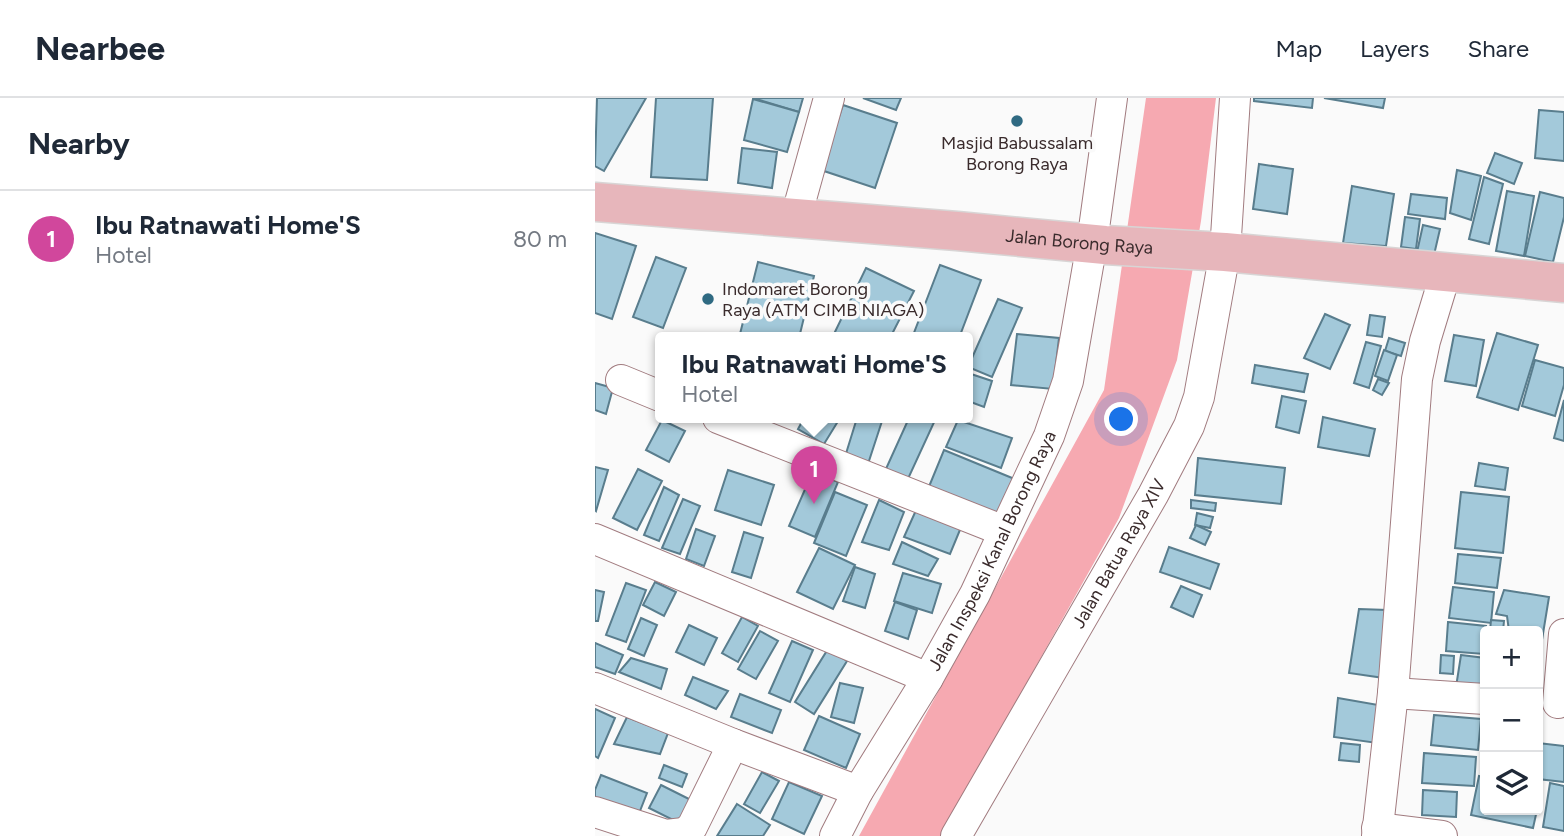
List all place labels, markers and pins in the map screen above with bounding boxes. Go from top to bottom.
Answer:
marker: Masjid Babussalam Borong Raya [1009,113,1025,129]
place label: Masjid Babussalam Borong Raya [941,132,1093,175]
place label: Indomaret Borong Raya (ATM CIMB NIAGA) [722,278,924,321]
marker: Indomaret Borong Raya (ATM CIMB NIAGA) [700,291,716,307]
pin: 1 [791,446,837,504]

